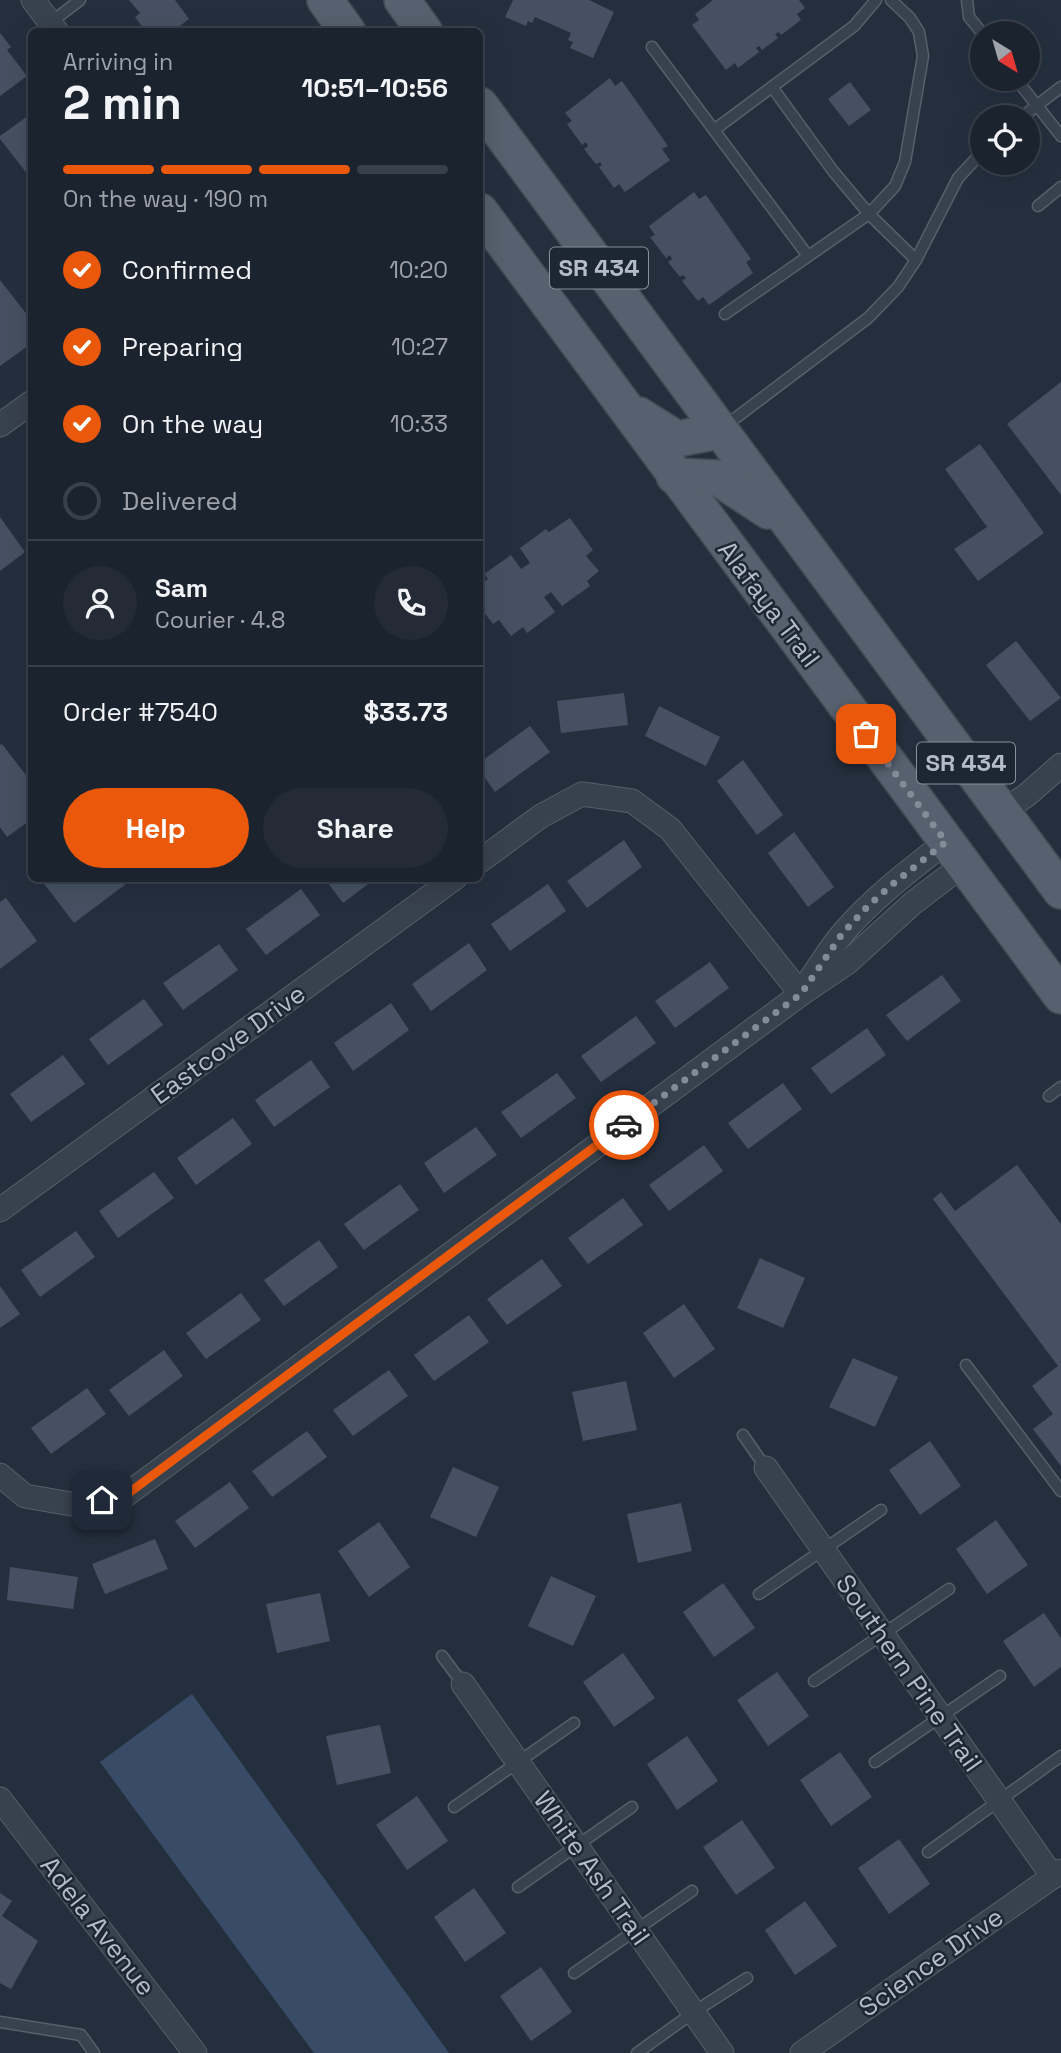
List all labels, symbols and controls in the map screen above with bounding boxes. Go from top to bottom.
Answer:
north arrow [970,21,1040,91]
map controls [970,21,1040,175]
text: Arriving in [63,47,173,77]
text: 10:51–10:56 [302,71,448,105]
text: 2 min [63,74,182,132]
button: locate [970,105,1040,175]
text: On the way · 190 m [63,184,268,214]
road number: SR 434 [550,247,648,288]
icon: check [63,251,101,289]
text: Confirmed [122,253,252,287]
text: 10:20 [389,255,448,285]
icon: check [63,328,101,366]
text: Preparing [122,330,243,364]
text: 10:27 [391,332,448,362]
icon: check [63,405,101,443]
text: On the way [122,407,263,441]
text: 10:33 [390,409,448,439]
text: Delivered [122,484,238,518]
street label: Alafaya Trail [710,534,828,674]
button: person [63,566,137,640]
button: phone [374,566,448,640]
text: Sam [155,571,208,605]
text: Courier · 4.8 [155,605,285,635]
text: Order #7540 [63,695,218,729]
text: $33.73 [364,695,448,729]
pin [836,704,896,764]
icon: bag [847,715,885,753]
road number: SR 434 [917,742,1015,784]
button: Help [63,788,249,868]
button: Share [263,788,448,868]
street label: Eastcove Drive [144,976,312,1112]
courier [589,1090,659,1160]
icon: car [605,1106,643,1144]
pin [72,1470,132,1530]
icon: home [83,1481,121,1519]
street label: Southern Pine Trail [828,1568,990,1778]
street label: White Ash Trail [526,1784,658,1952]
street label: Adela Avenue [33,1849,163,2003]
street label: Science Drive [852,1900,1010,2024]

